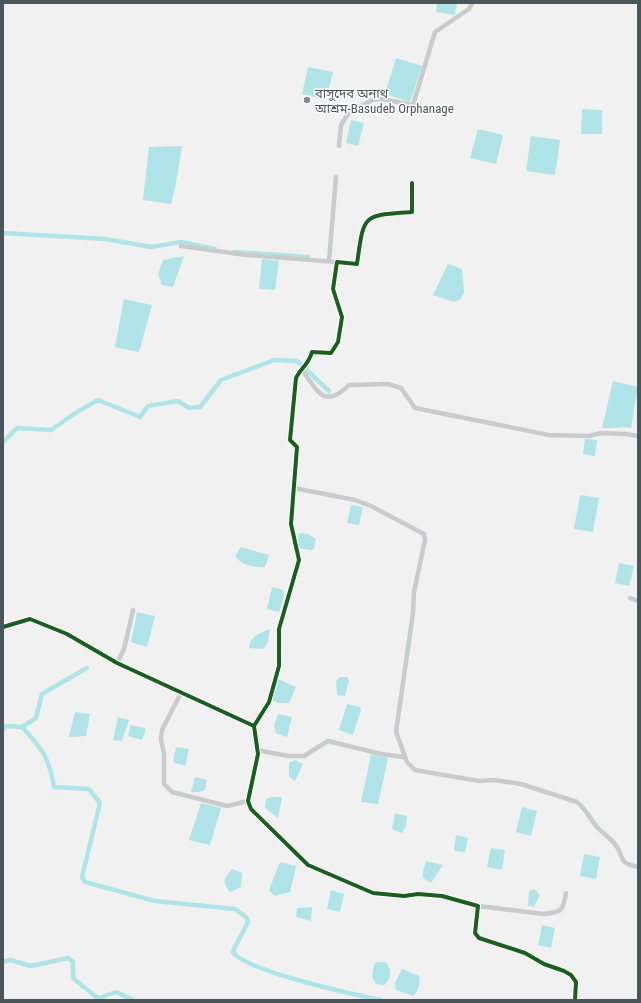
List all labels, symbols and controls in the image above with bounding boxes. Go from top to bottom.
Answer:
place label: বাসুদেব অনাথ আশ্রম-Basudeb Orphanage [314,86,454,116]
marker: বাসুদেব অনাথ আশ্রম-Basudeb Orphanage [302,95,312,105]

